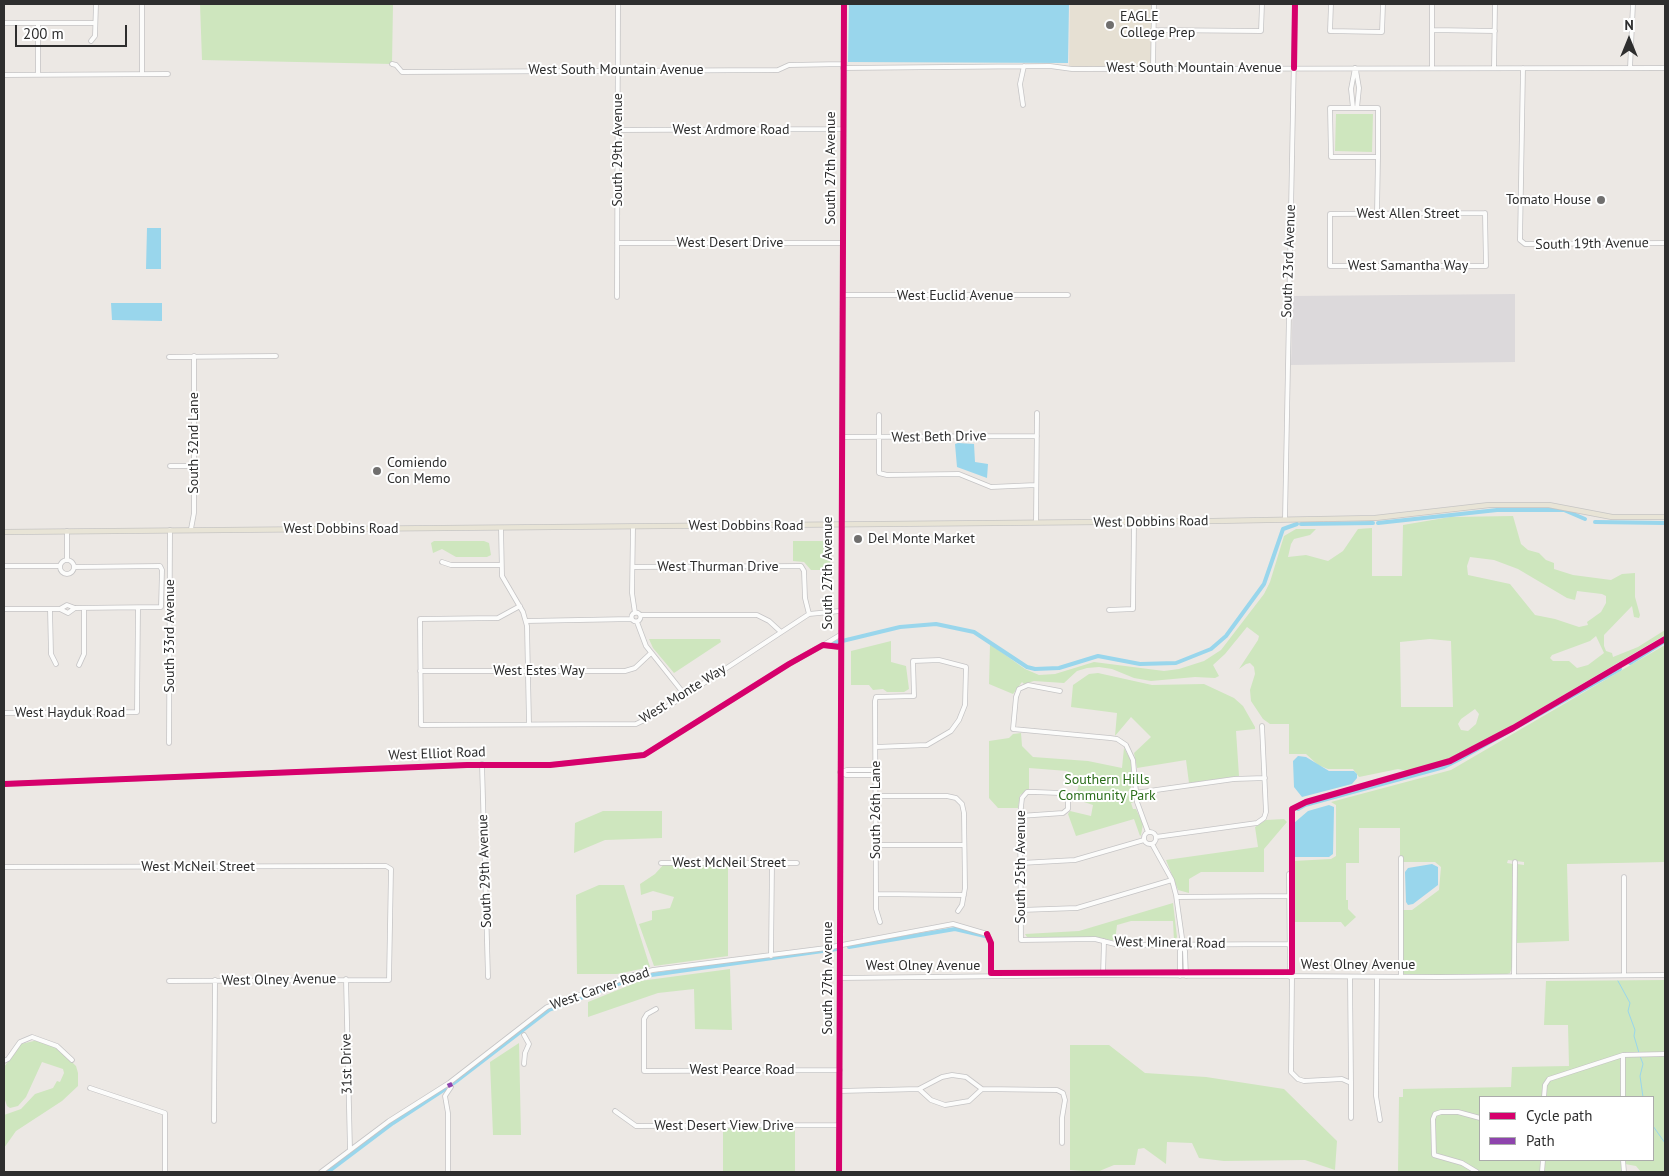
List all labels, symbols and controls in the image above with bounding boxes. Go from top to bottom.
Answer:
place label: EAGLE College Prep [1120,9,1195,41]
scale bar [18,15,130,47]
north arrow [1604,15,1654,65]
text: N [1624,16,1634,34]
marker: EAGLE College Prep [1104,19,1116,31]
text: 200 m [23,24,64,43]
street label: West South Mountain Avenue [1106,60,1282,76]
street label: West South Mountain Avenue [528,62,704,78]
street label: South 29th Avenue [610,93,626,207]
street label: South 27th Avenue [823,111,839,225]
street label: West Ardmore Road [672,122,790,138]
place label: Tomato House [1506,192,1591,208]
marker: Tomato House [1595,194,1607,206]
street label: South 23rd Avenue [1279,204,1299,318]
street label: West Allen Street [1356,206,1460,222]
street label: West Desert Drive [677,235,783,251]
street label: South 19th Avenue [1535,235,1649,253]
street label: West Samantha Way [1348,258,1468,274]
street label: West Euclid Avenue [897,288,1013,304]
street label: South 32nd Lane [186,392,202,494]
street label: West Beth Drive [891,428,987,446]
place label: Comiendo Con Memo [387,455,450,488]
marker: Comiendo Con Memo [371,465,383,477]
street label: West Dobbins Road [1093,513,1209,531]
street label: South 27th Avenue [820,516,836,630]
street label: West Dobbins Road [689,518,803,534]
street label: West Dobbins Road [284,521,398,537]
place label: Del Monte Market [868,531,975,547]
marker: Del Monte Market [852,533,864,545]
street label: West Thurman Drive [657,559,779,575]
street label: South 33rd Avenue [162,579,178,693]
street label: West Monte Way [637,661,729,727]
street label: West Estes Way [493,663,585,679]
street label: West Hayduk Road [15,705,125,721]
street label: West Elliot Road [388,744,486,764]
street label: South 26th Lane [868,761,884,859]
park label: Southern Hills Community Park [1058,772,1156,804]
street label: South 25th Avenue [1013,810,1029,924]
street label: South 29th Avenue [475,814,495,928]
street label: West McNeil Street [672,855,786,871]
street label: West McNeil Street [141,859,255,875]
street label: South 27th Avenue [820,921,836,1035]
street label: West Mineral Road [1114,934,1226,952]
street label: West Olney Avenue [1301,957,1415,973]
street label: West Olney Avenue [866,958,980,974]
street label: West Carver Road [548,964,652,1014]
street label: West Olney Avenue [222,971,336,989]
street label: 31st Drive [338,1033,356,1095]
street label: West Pearce Road [689,1062,795,1078]
legend [1479,1096,1654,1161]
text: Cycle path [1526,1106,1592,1125]
street label: West Desert View Drive [654,1118,794,1134]
text: Path [1526,1131,1555,1150]

